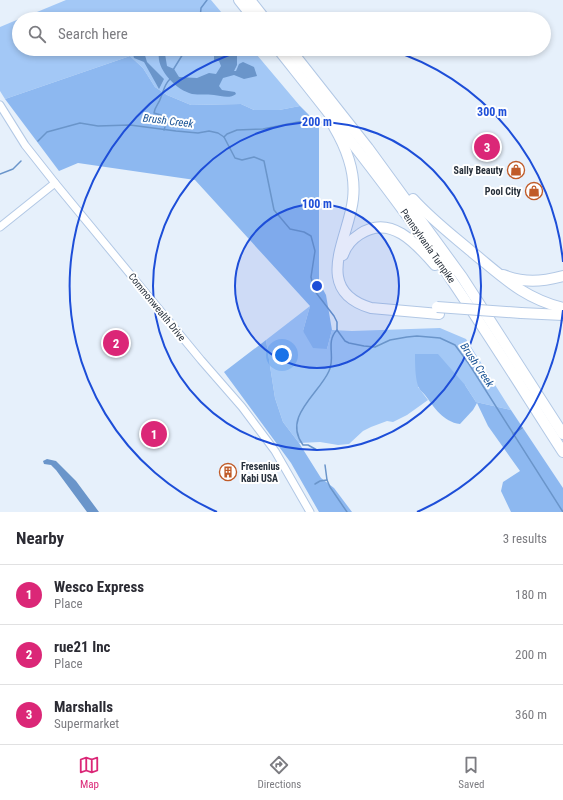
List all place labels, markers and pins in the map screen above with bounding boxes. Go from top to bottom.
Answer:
pin: 3 [474,132,500,162]
shop icon: Sally Beauty [506,160,526,180]
place label: Sally Beauty [454,165,504,176]
shop icon: Pool City [524,181,544,201]
place label: Pool City [485,186,522,197]
centre of rings [310,279,324,293]
pin: 2 [103,328,129,358]
pin: 1 [141,419,167,449]
place label: Fresenius Kabi USA [241,461,280,484]
building icon: Fresenius Kabi USA [218,462,238,482]

